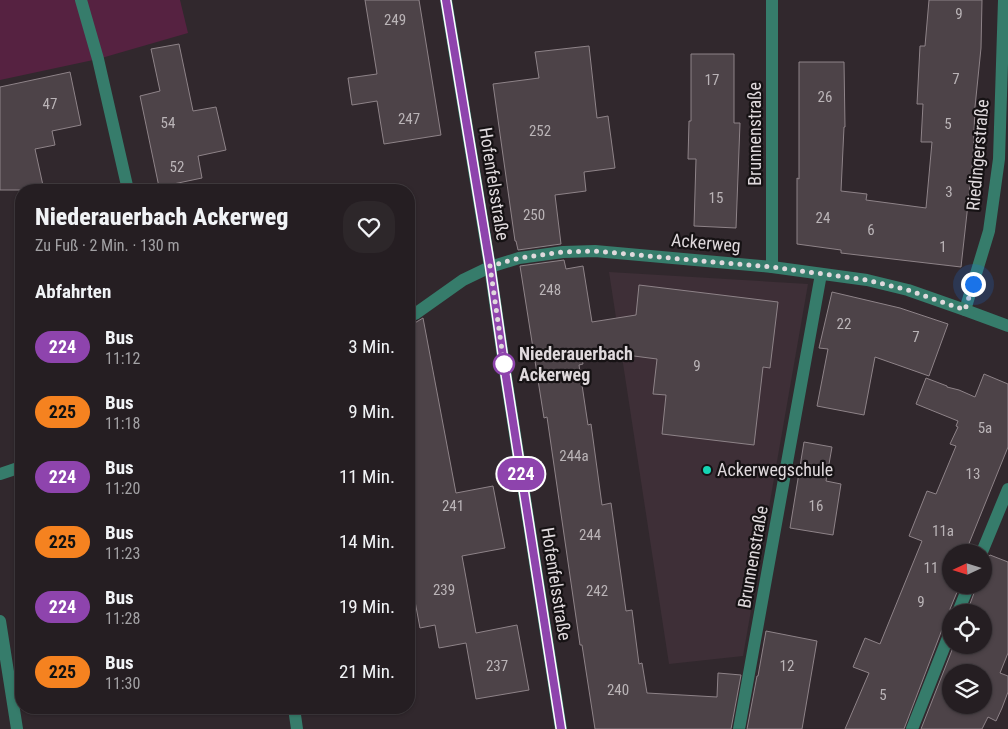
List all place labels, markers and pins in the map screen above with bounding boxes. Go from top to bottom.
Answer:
place label: Niederauerbach Ackerweg [519,343,633,385]
marker: Niederauerbach Ackerweg [493,353,515,375]
place label: Ackerwegschule [717,459,833,480]
marker: Ackerwegschule [701,464,713,476]

